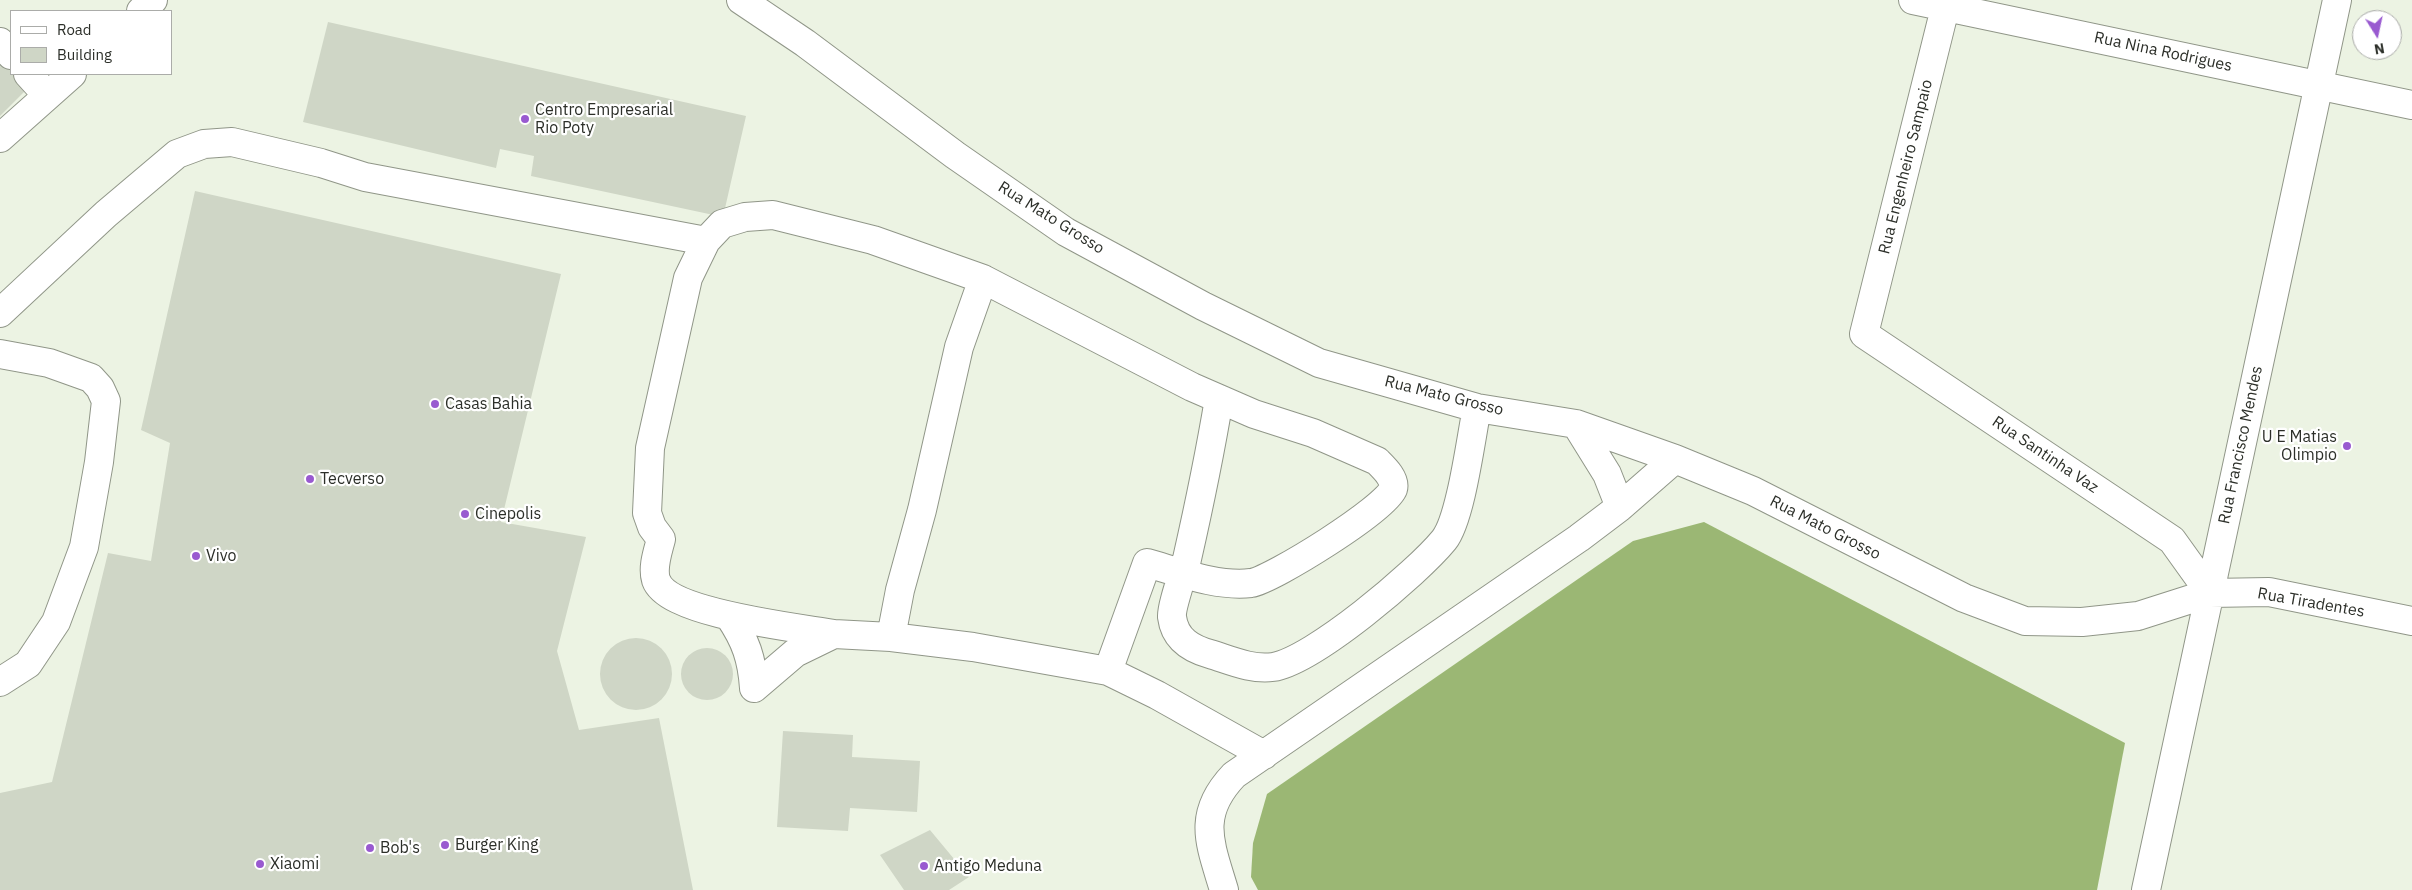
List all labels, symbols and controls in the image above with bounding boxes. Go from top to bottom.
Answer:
legend [10,10,172,75]
north arrow [2352,10,2402,60]
text: Road [57,20,92,39]
street label: Rua Nina Rodrigues [2092,28,2234,76]
text: N [2373,39,2386,59]
text: Building [57,45,112,64]
street label: Rua Engenheiro Sampaio [1875,78,1937,256]
place label: Centro Empresarial Rio Poty [535,100,673,138]
marker: Centro Empresarial Rio Poty [519,113,531,125]
street label: Rua Mato Grosso [994,178,1108,258]
street label: Rua Francisco Mendes [2215,364,2267,526]
street label: Rua Mato Grosso [1383,372,1505,420]
place label: Casas Bahia [445,394,532,414]
marker: Casas Bahia [429,398,441,410]
street label: Rua Santinha Vaz [1988,412,2102,498]
place label: U E Matias Olimpio [2262,427,2337,465]
marker: U E Matias Olimpio [2341,440,2353,452]
place label: Tecverso [320,469,384,489]
marker: Tecverso [304,473,316,485]
street label: Rua Mato Grosso [1766,492,1884,564]
place label: Cinepolis [475,504,541,524]
marker: Cinepolis [459,508,471,520]
place label: Vivo [206,546,236,566]
marker: Vivo [190,550,202,562]
street label: Rua Tiradentes [2256,584,2366,622]
place label: Burger King [455,835,539,855]
place label: Bob's [380,838,420,858]
marker: Burger King [439,839,451,851]
marker: Bob's [364,842,376,854]
place label: Xiaomi [270,854,319,874]
place label: Antigo Meduna [934,856,1042,876]
marker: Xiaomi [254,858,266,870]
marker: Antigo Meduna [918,860,930,872]

